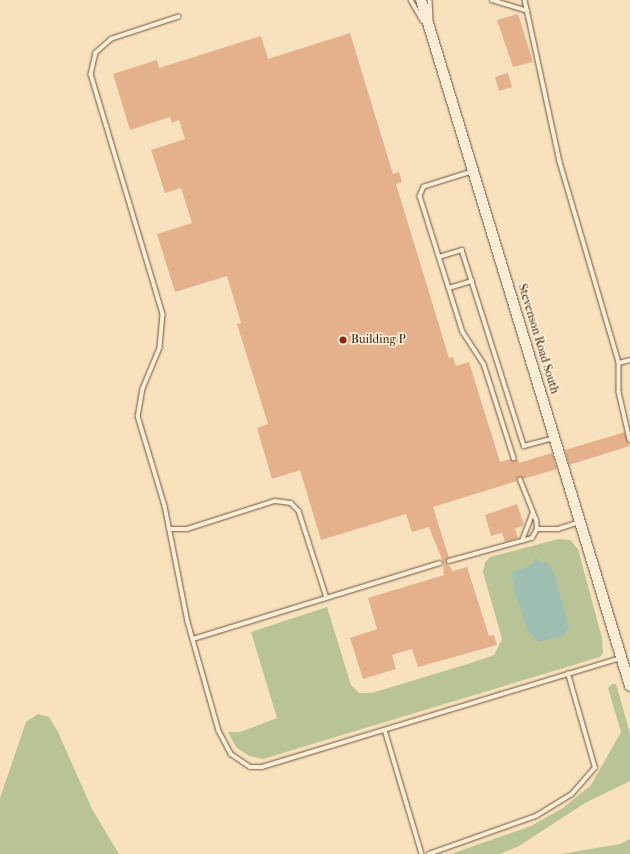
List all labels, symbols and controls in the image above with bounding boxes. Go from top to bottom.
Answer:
street label: Stevenson Road South [514,282,562,396]
place label: Building P [351,333,406,347]
marker: Building P [338,335,348,345]

